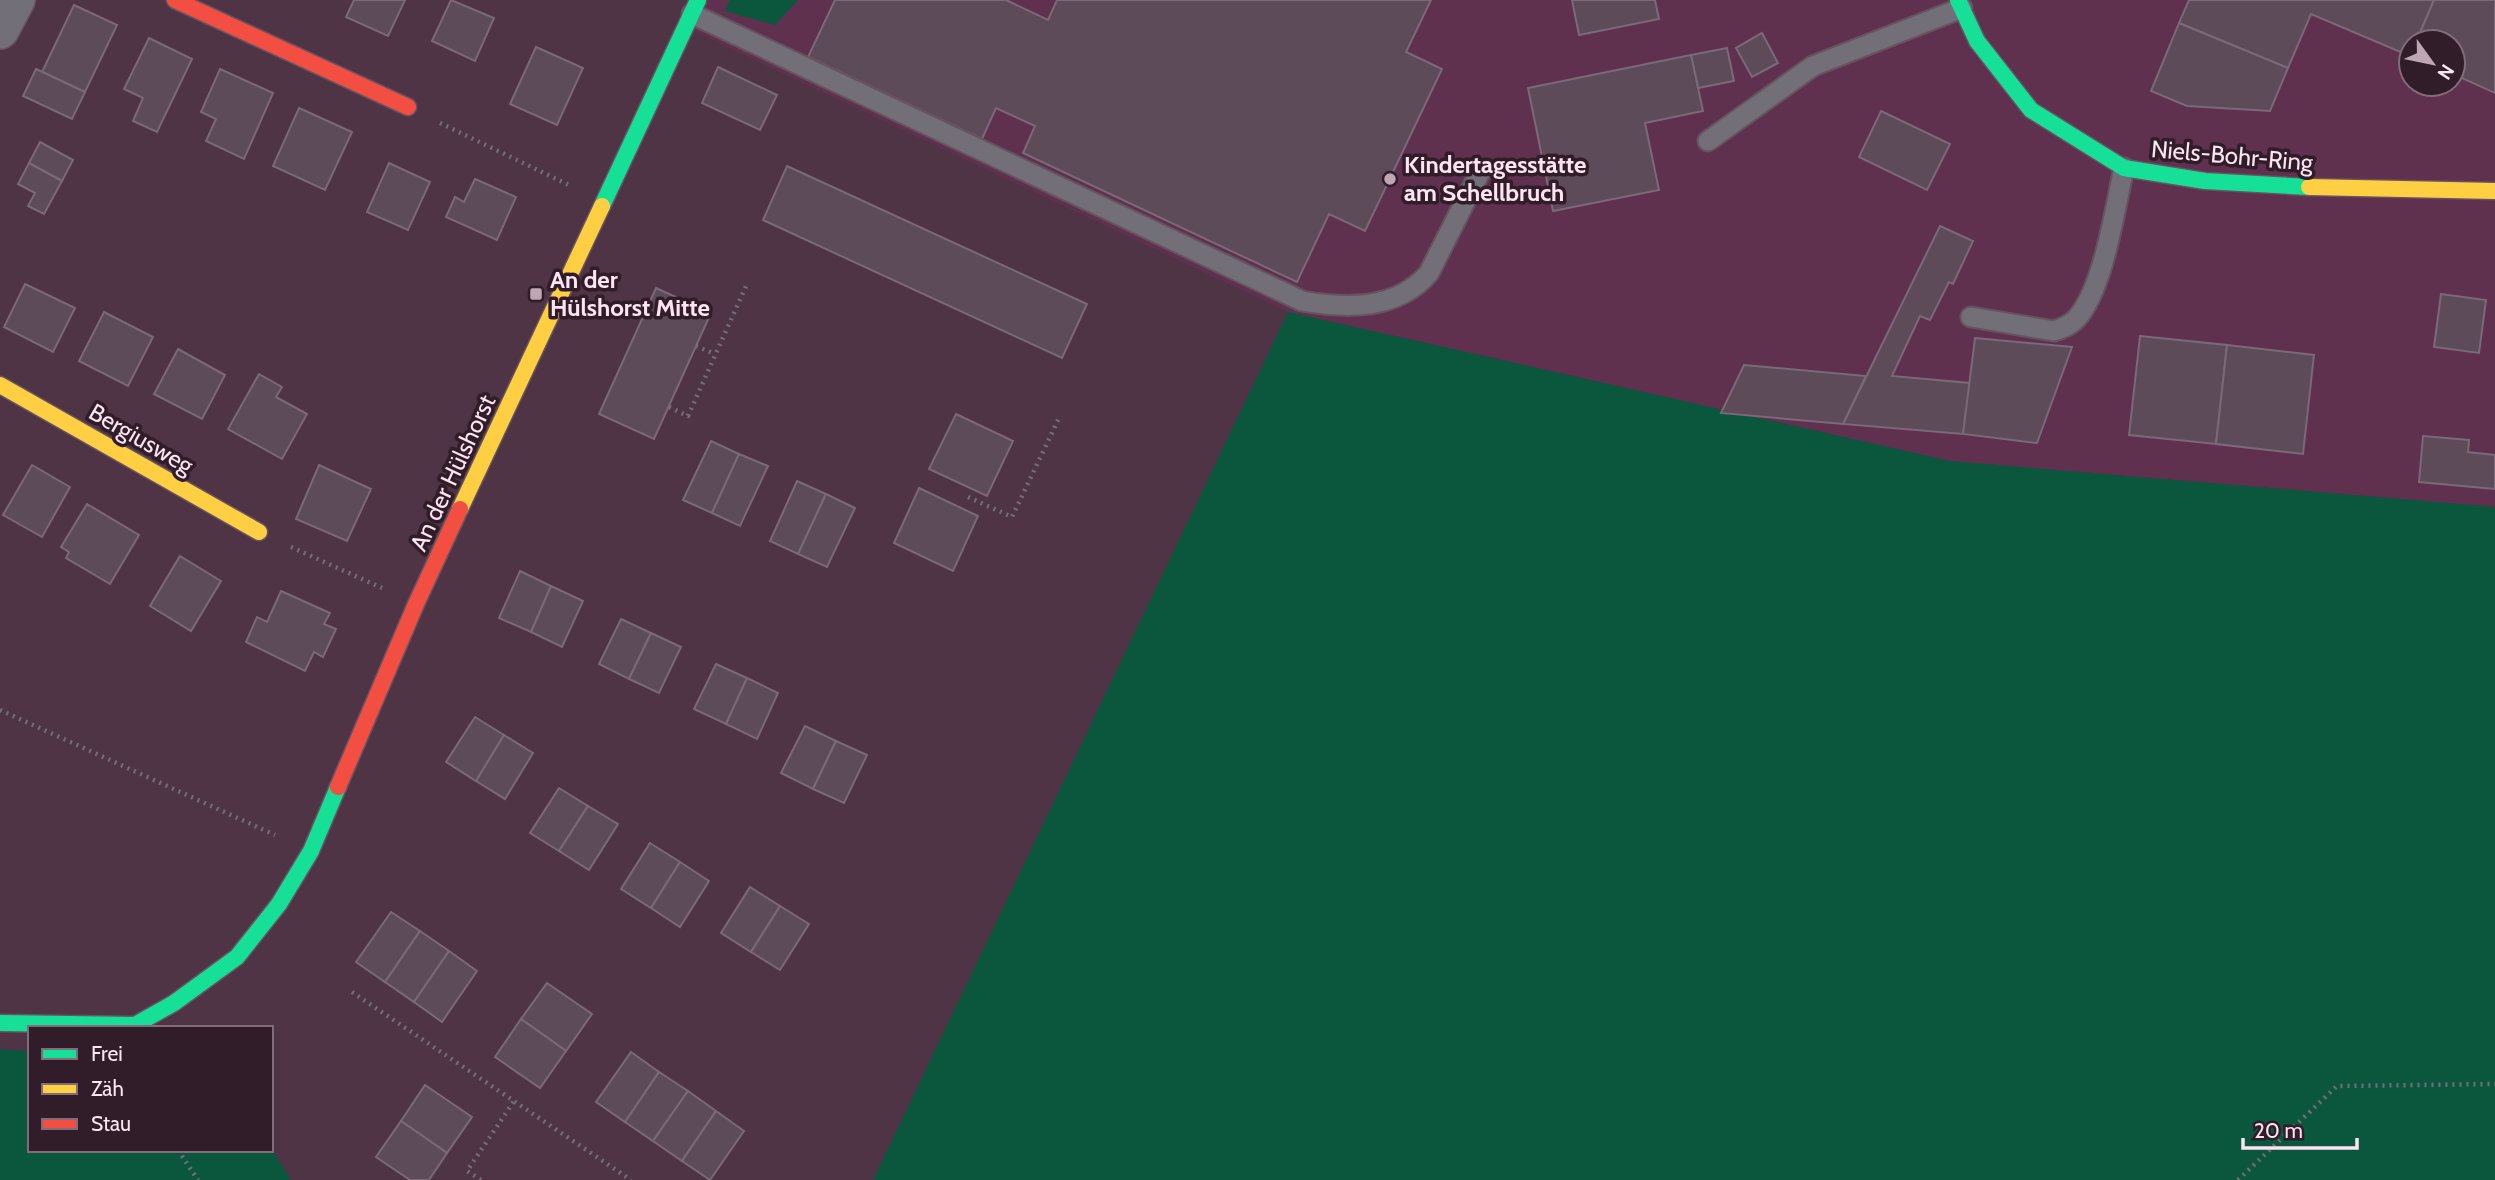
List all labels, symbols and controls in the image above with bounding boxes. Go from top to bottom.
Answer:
north arrow [2397,28,2467,98]
text: N [2433,60,2459,84]
street label: Niels-Bohr-Ring [2150,134,2315,177]
place label: Kindertagesstätte am Schellbruch [1404,150,1586,207]
marker: Kindertagesstätte am Schellbruch [1382,171,1398,187]
place label: An der Hülshorst Mitte [550,265,710,322]
marker: An der Hülshorst Mitte [528,286,544,302]
street label: An der Hülshorst [404,390,501,555]
street label: Bergiusweg [84,397,199,481]
legend [28,1026,273,1152]
text: Frei [91,1041,123,1066]
text: Zäh [91,1076,124,1101]
scale bar [2243,1106,2357,1150]
text: Stau [91,1111,131,1136]
text: 20 m [2254,1118,2303,1143]

